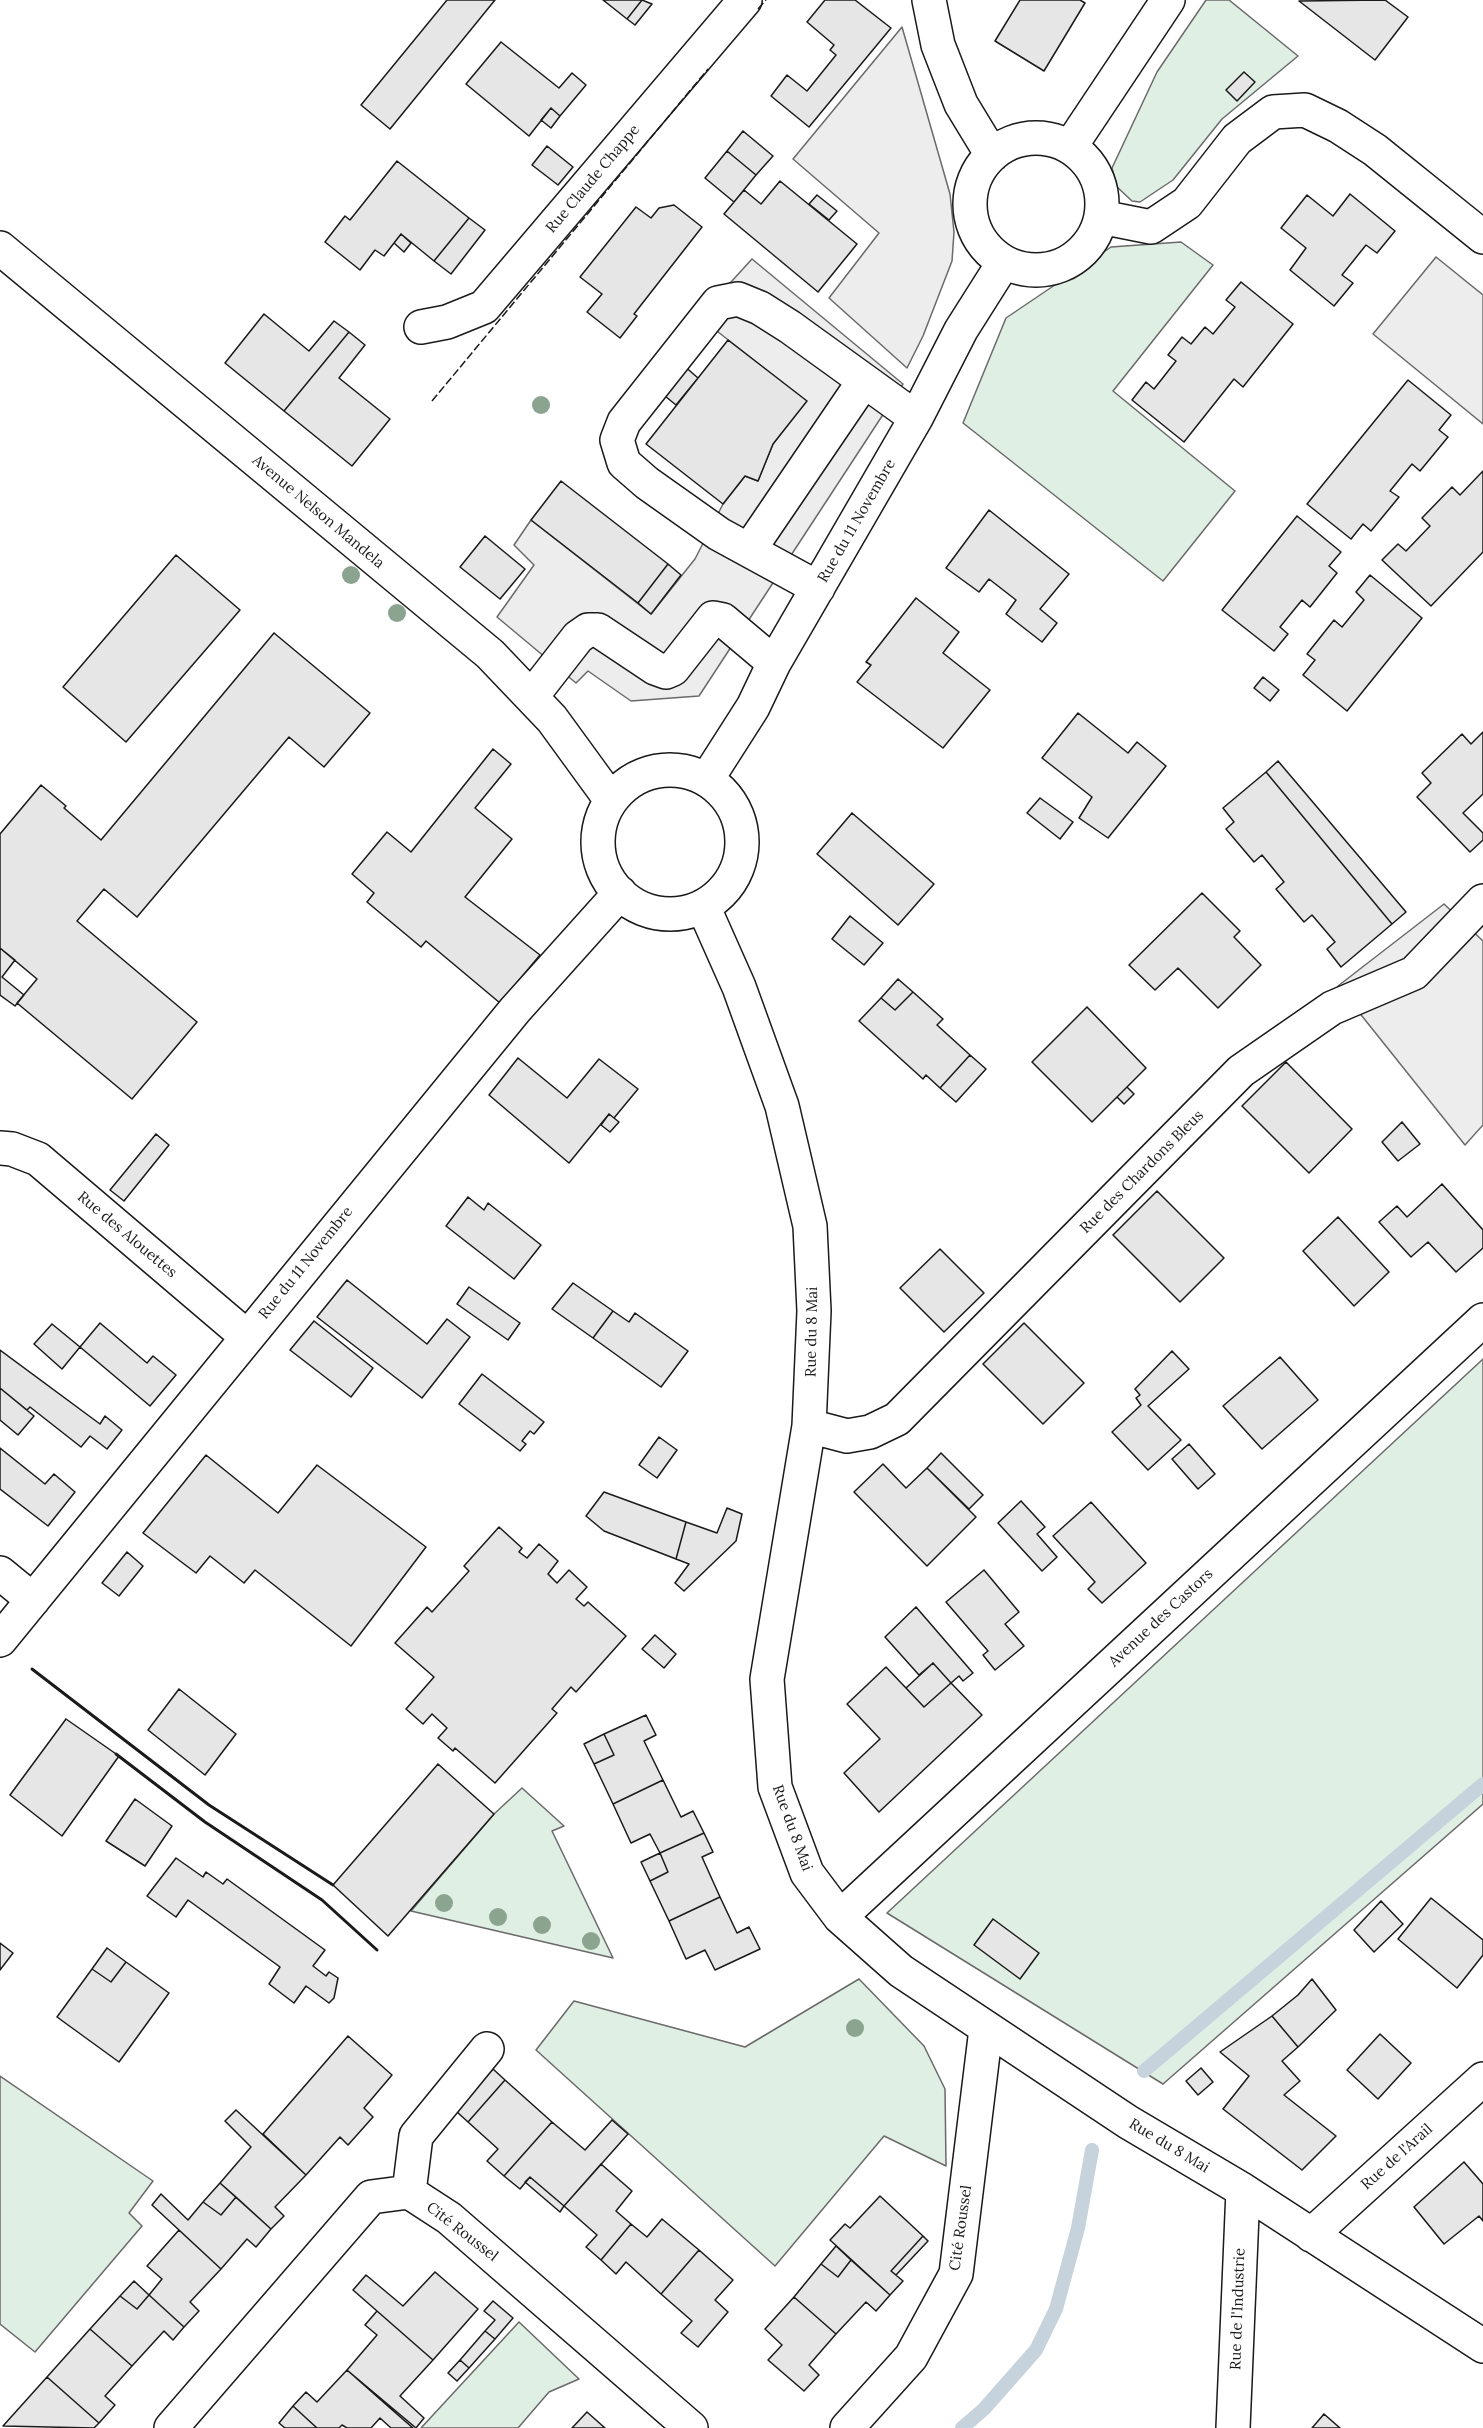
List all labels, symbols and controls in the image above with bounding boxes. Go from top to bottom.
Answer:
street label: Rue Claude Chappe [542,121,644,237]
street label: Avenue Nelson Mandela [248,452,388,572]
street label: Rue du 11 Novembre [814,456,900,586]
street label: Rue des Chardons Bleus [1077,1107,1207,1237]
street label: Rue des Alouettes [74,1188,180,1282]
street label: Rue du 11 Novembre [255,1203,357,1323]
street label: Rue du 8 Mai [802,1287,822,1377]
street label: Avenue des Castors [1105,1565,1217,1671]
street label: Rue du 8 Mai [768,1782,816,1874]
street label: Rue du 8 Mai [1126,2115,1212,2177]
street label: Rue de l'Arail [1358,2120,1436,2194]
street label: Cité Roussel [946,2184,976,2272]
street label: Cité Roussel [423,2198,501,2266]
street label: Rue de l'Industrie [1227,2248,1249,2370]

